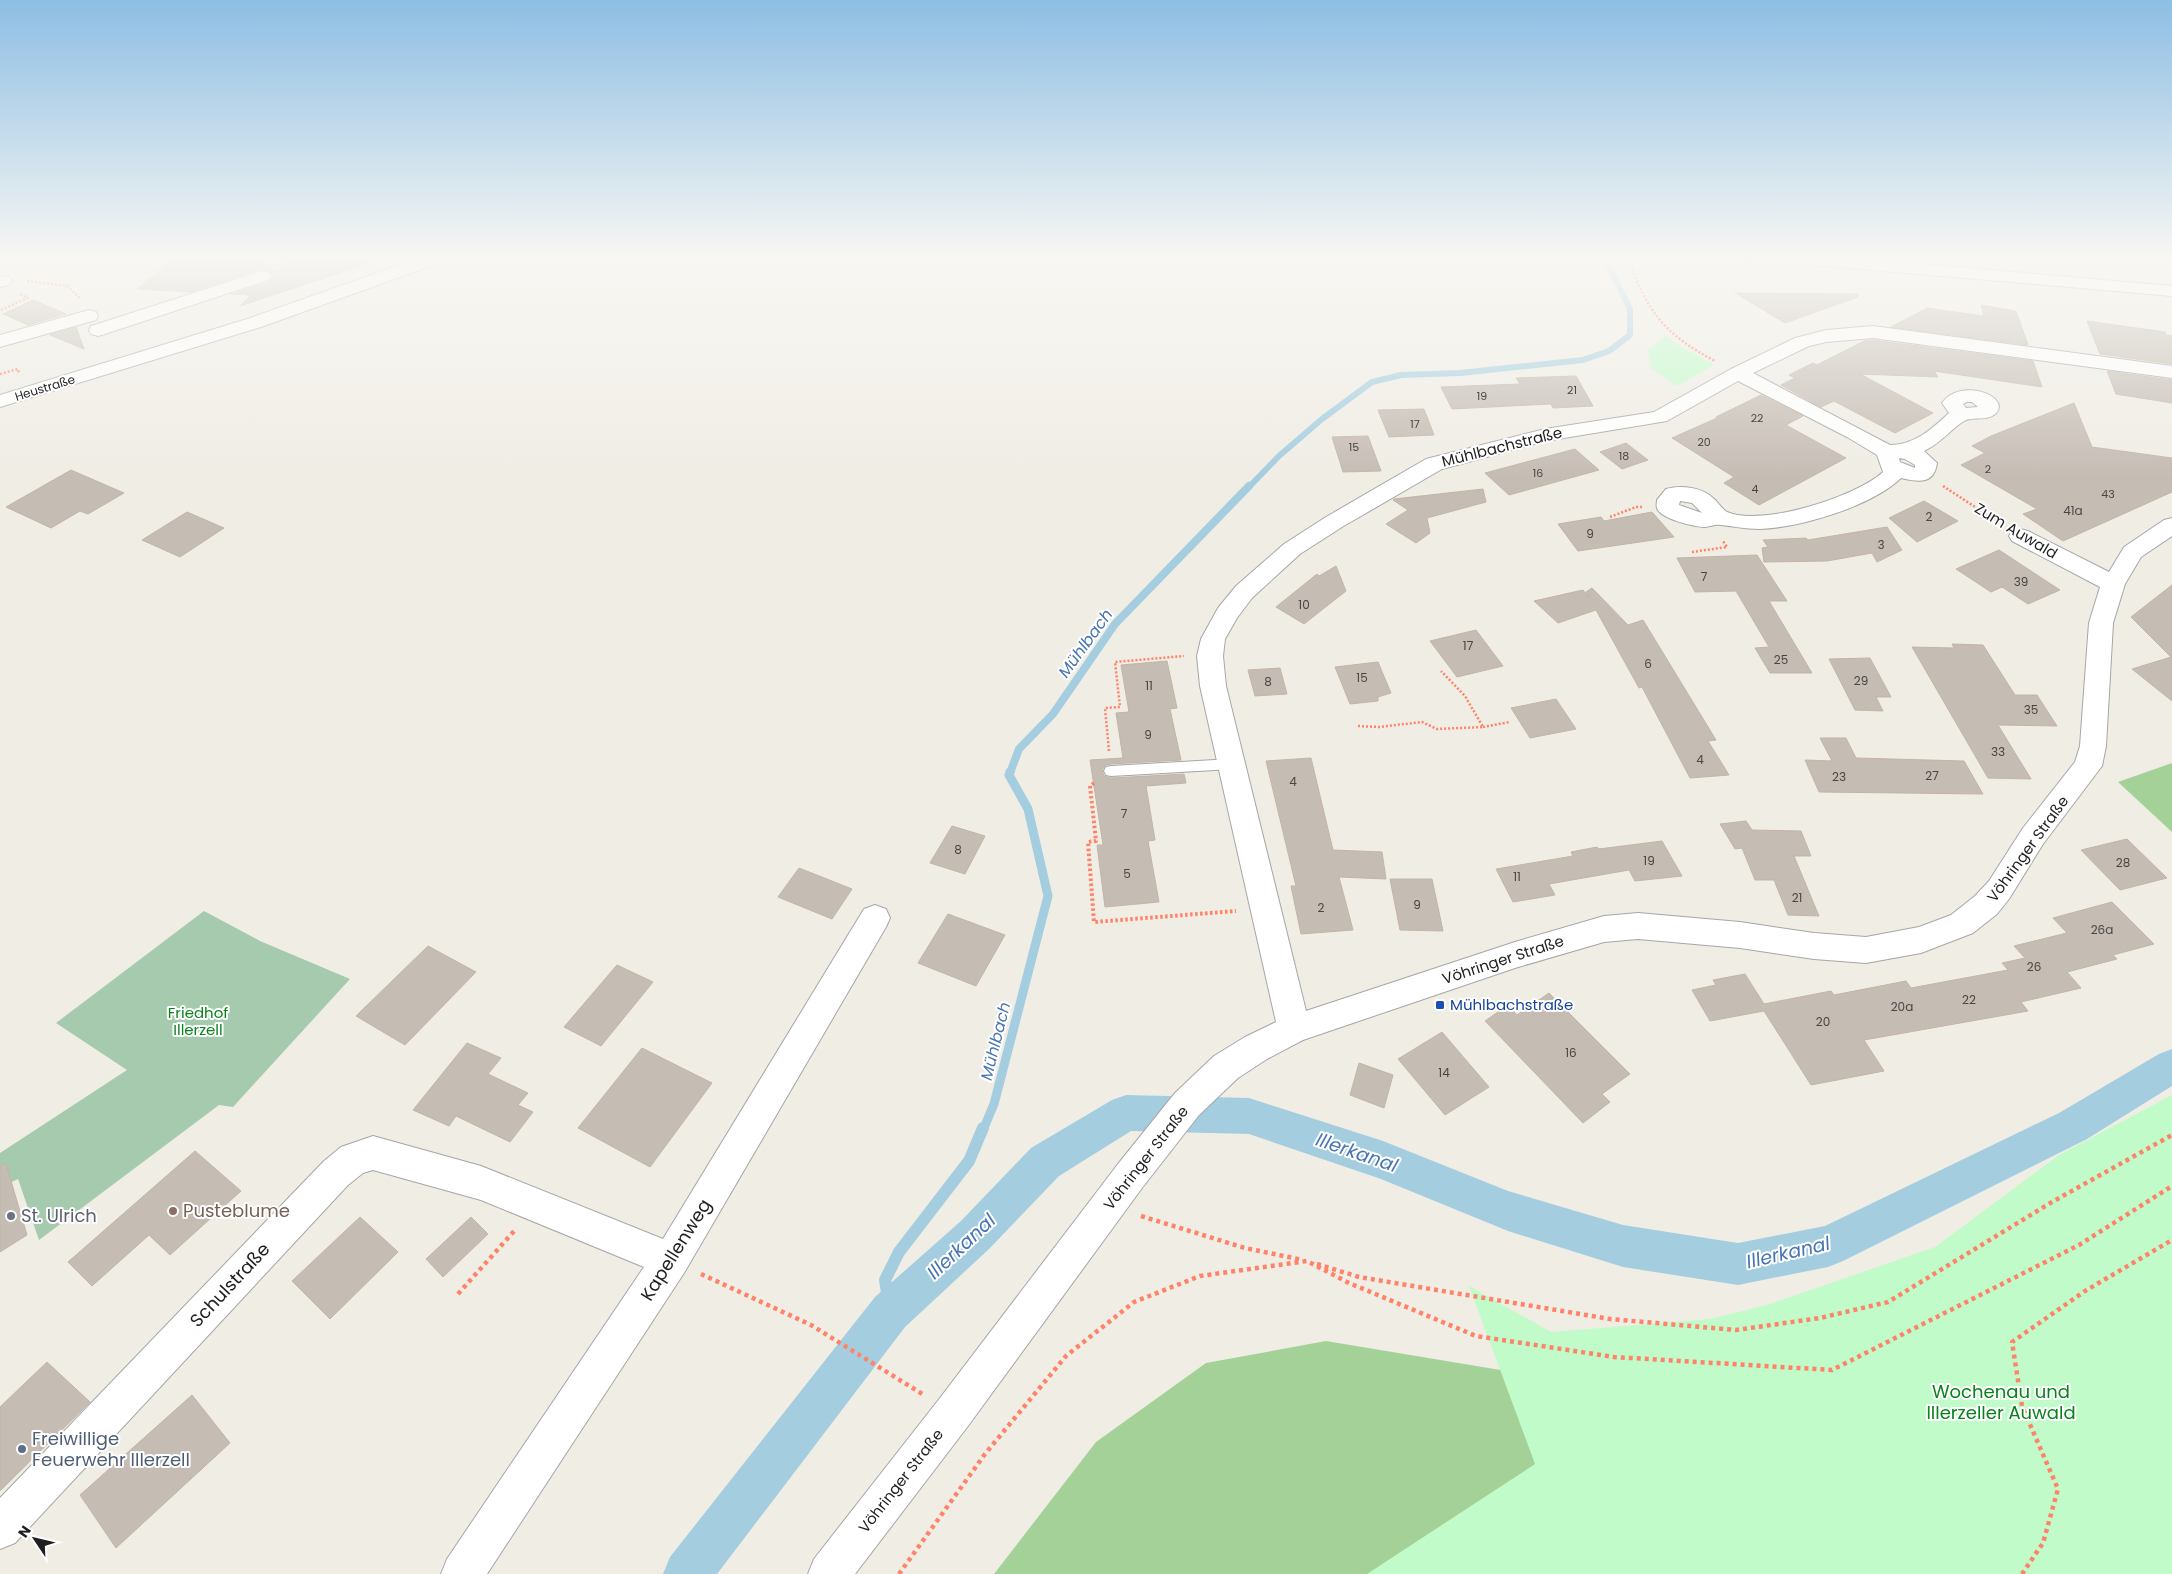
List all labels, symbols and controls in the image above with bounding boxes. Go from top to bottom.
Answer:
street label: Heustraße [13,370,77,405]
house number: 21 [1567,382,1577,398]
house number: 19 [1477,388,1487,404]
house number: 22 [1751,410,1763,426]
house number: 17 [1410,416,1420,432]
street label: Mühlbachstraße [1439,421,1564,472]
house number: 20 [1697,434,1711,450]
house number: 15 [1349,439,1359,455]
house number: 18 [1619,448,1629,464]
house number: 2 [1985,461,1991,477]
house number: 16 [1533,465,1543,481]
house number: 4 [1752,481,1759,497]
house number: 43 [2101,486,2115,502]
street label: Zum Auwald [1971,498,2062,564]
house number: 41a [2063,502,2083,519]
house number: 2 [1926,508,1933,525]
house number: 9 [1586,525,1594,542]
house number: 3 [1877,536,1885,553]
house number: 7 [1701,568,1708,585]
house number: 39 [2014,573,2028,590]
house number: 10 [1298,596,1310,613]
water label: Mühlbach [1053,604,1118,682]
house number: 17 [1463,637,1474,654]
house number: 25 [1774,651,1788,668]
house number: 6 [1644,655,1652,672]
house number: 15 [1356,669,1368,686]
house number: 29 [1854,672,1868,689]
house number: 8 [1264,673,1272,690]
house number: 11 [1145,677,1153,694]
house number: 35 [2024,701,2038,718]
house number: 9 [1144,726,1152,743]
house number: 33 [1991,743,2005,760]
house number: 4 [1696,751,1704,768]
house number: 27 [1925,767,1939,784]
house number: 23 [1832,768,1846,785]
house number: 4 [1289,773,1297,790]
street label: Vöhringer Straße [1982,791,2073,906]
house number: 7 [1121,805,1128,822]
house number: 8 [954,841,962,858]
house number: 19 [1643,852,1655,869]
house number: 28 [2116,854,2130,871]
house number: 5 [1123,865,1131,882]
house number: 11 [1513,868,1521,885]
house number: 21 [1792,889,1802,906]
house number: 9 [1413,896,1421,913]
house number: 2 [1318,899,1325,916]
house number: 26a [2091,921,2113,938]
street label: Vöhringer Straße [1439,930,1566,989]
house number: 26 [2027,958,2041,975]
house number: 22 [1962,991,1976,1008]
place label: Mühlbachstraße [1450,994,1573,1015]
house number: 20a [1891,998,1913,1015]
marker: Mühlbachstraße [1434,999,1446,1011]
water label: Mühlbach [975,1000,1016,1083]
park label: Friedhof Illerzell [168,1002,228,1040]
house number: 20 [1816,1013,1830,1030]
house number: 16 [1565,1044,1577,1061]
house number: 14 [1438,1064,1450,1081]
street label: Vöhringer Straße [1098,1101,1193,1214]
water label: Illerkanal [1312,1126,1402,1179]
street label: Kapellenweg [634,1194,717,1306]
place label: Pusteblume [183,1198,290,1223]
place label: St. Ulrich [21,1203,97,1228]
marker: Pusteblume [167,1205,179,1217]
water label: Illerkanal [921,1207,1002,1285]
marker: St. Ulrich [5,1210,17,1222]
water label: Illerkanal [1744,1230,1833,1275]
street label: Schulstraße [184,1237,275,1332]
park label: Wochenau und Illerzeller Auwald [1926,1379,2076,1425]
street label: Vöhringer Straße [853,1424,948,1537]
place label: Freiwillige Feuerwehr Illerzell [32,1426,190,1472]
marker: Freiwillige Feuerwehr Illerzell [16,1443,28,1455]
north arrow [10,1514,60,1564]
text: N [13,1521,36,1542]

